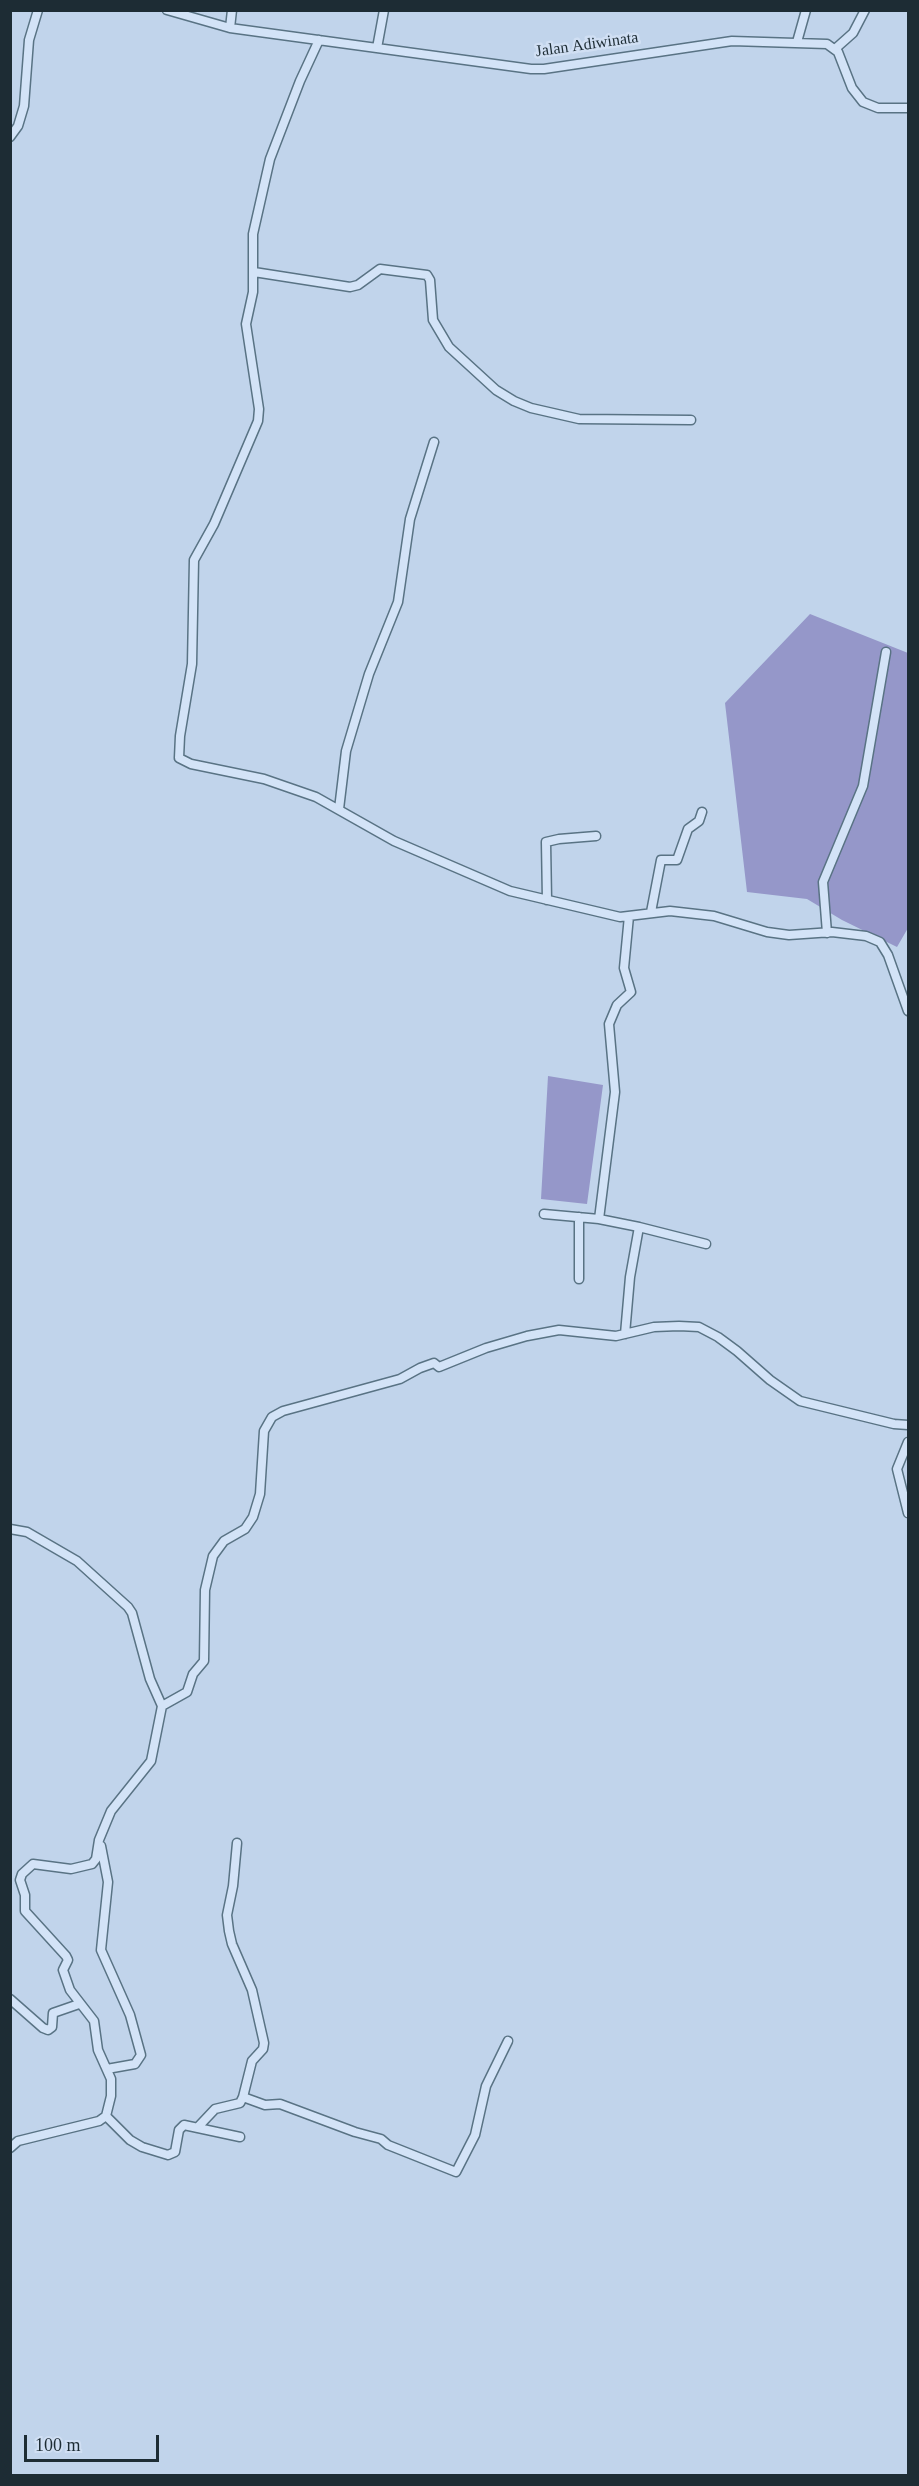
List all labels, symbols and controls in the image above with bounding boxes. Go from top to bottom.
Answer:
street label: Jalan Adiwinata [534,28,640,62]
scale bar [27,2423,162,2461]
text: 100 m [35,2435,81,2455]

